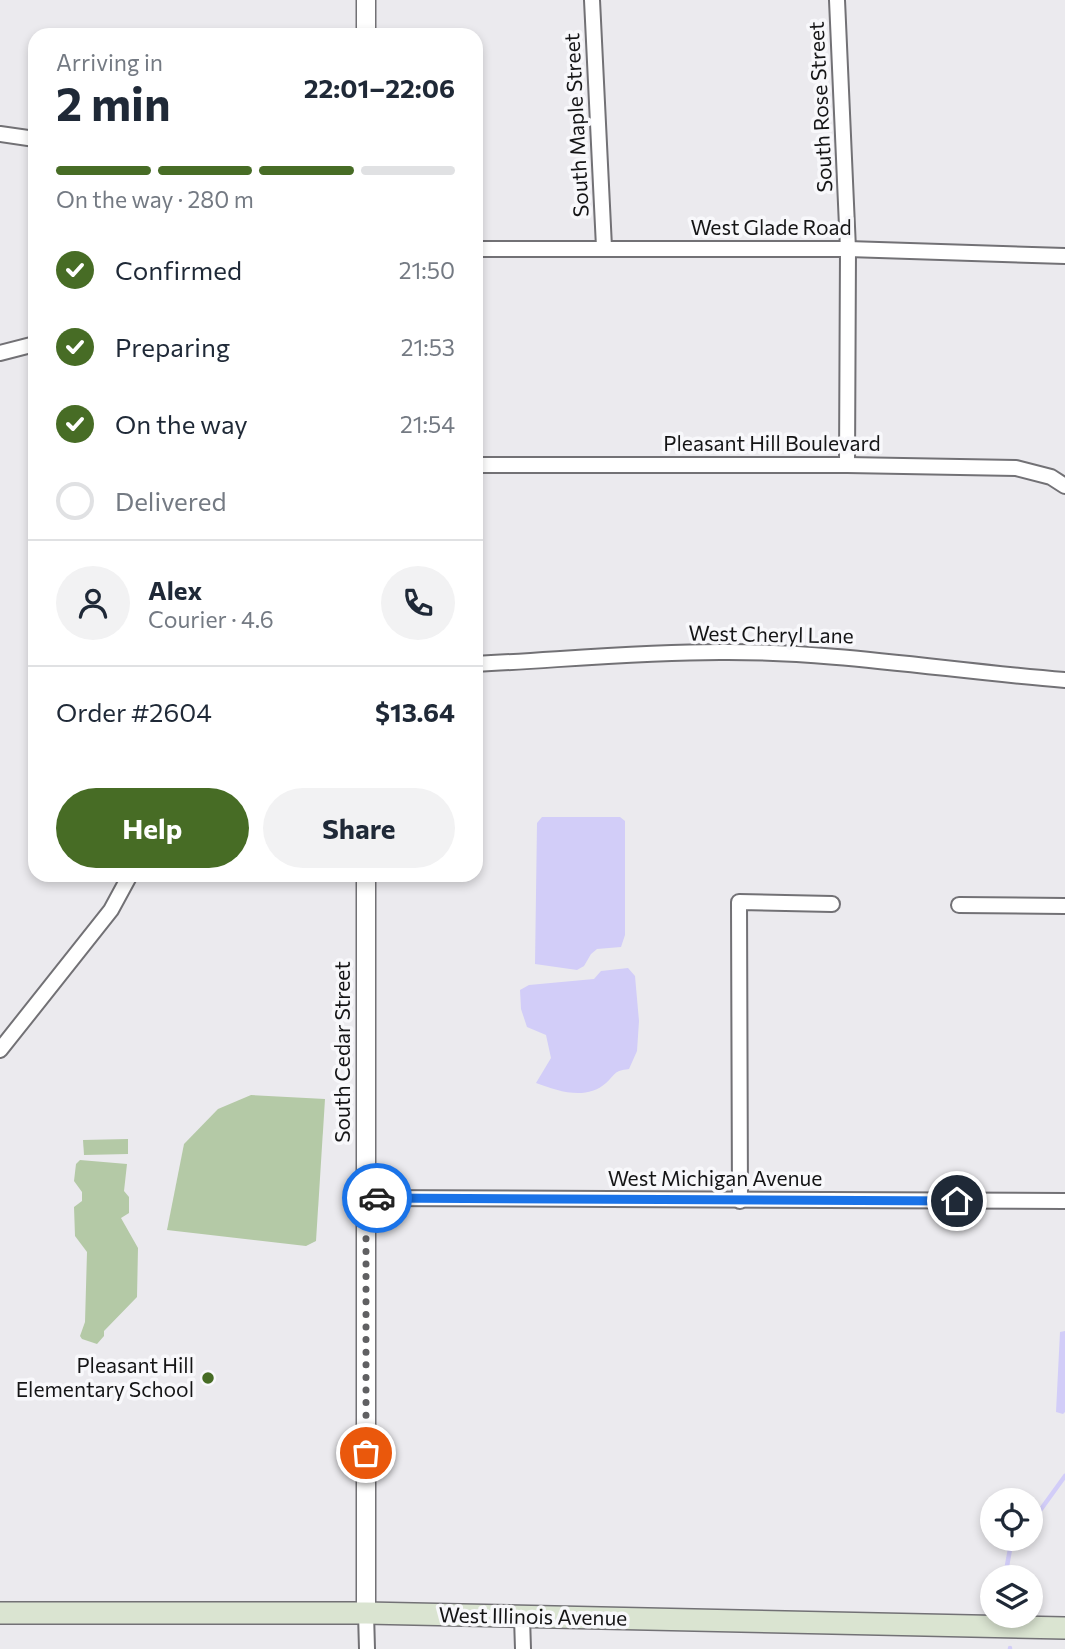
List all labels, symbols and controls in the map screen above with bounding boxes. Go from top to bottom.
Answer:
street label: South Rose Street [803,21,836,193]
street label: South Maple Street [558,32,593,218]
text: Arriving in [56,48,163,76]
text: 22:01–22:06 [304,72,455,103]
text: 2 min [56,74,171,130]
text: On the way · 280 m [56,185,254,213]
street label: West Glade Road [690,214,852,239]
icon: check [56,251,94,289]
text: Confirmed [115,254,242,285]
text: 21:50 [399,256,455,284]
icon: check [56,328,94,366]
text: Preparing [115,331,230,362]
text: 21:53 [401,333,455,361]
icon: check [56,405,94,443]
text: On the way [115,408,248,439]
text: 21:54 [400,410,455,438]
street label: Pleasant Hill Boulevard [663,430,881,455]
text: Delivered [115,485,226,516]
button: person [56,566,130,640]
button: phone [381,566,455,640]
text: Alex [148,574,202,605]
text: Courier · 4.6 [148,605,274,633]
street label: West Cheryl Lane [688,620,854,647]
text: Order #2604 [56,696,212,727]
text: $13.64 [375,696,455,727]
button: Help [56,788,249,868]
button: Share [263,788,455,868]
street label: South Cedar Street [329,961,354,1143]
courier [342,1163,412,1233]
street label: West Michigan Avenue [608,1165,822,1190]
pin [927,1171,987,1231]
icon: car [358,1179,396,1217]
icon: home [938,1182,976,1220]
place label: Pleasant Hill Elementary School [16,1352,194,1401]
marker: Pleasant Hill Elementary School [200,1370,216,1386]
pin [336,1423,396,1483]
icon: bag [347,1434,385,1472]
map controls [980,1488,1043,1628]
button: locate [980,1488,1043,1551]
button: layers [980,1565,1043,1628]
street label: West Illinois Avenue [438,1601,628,1630]

